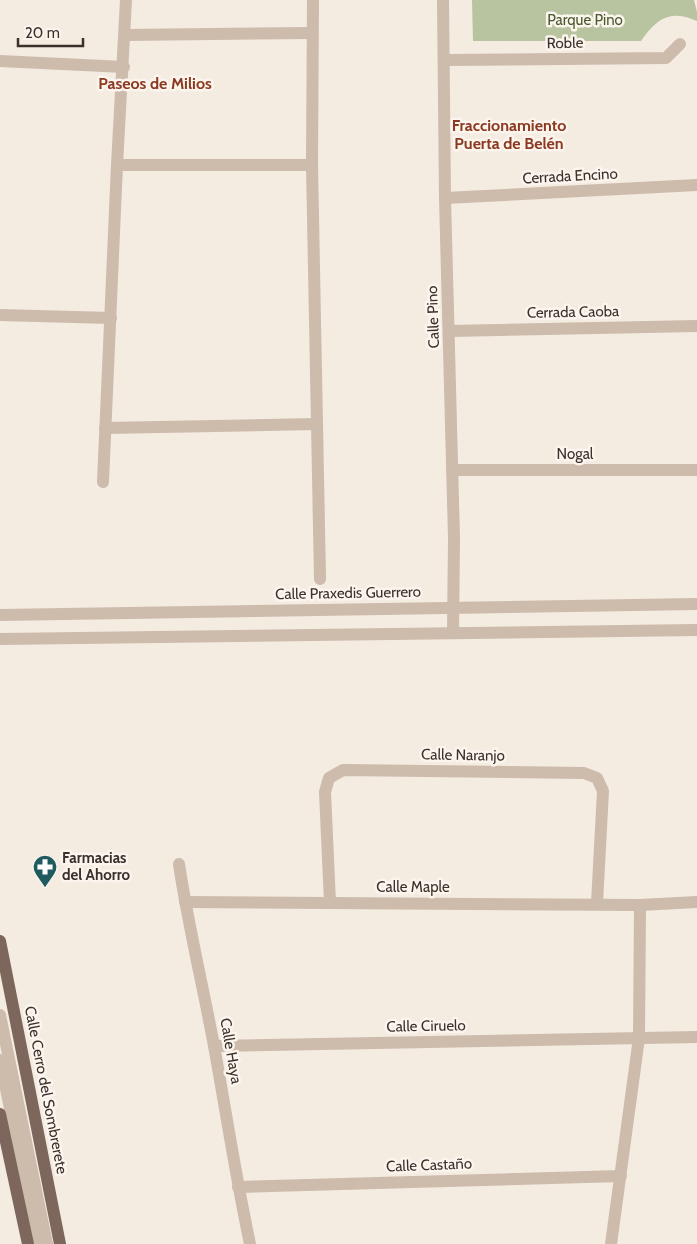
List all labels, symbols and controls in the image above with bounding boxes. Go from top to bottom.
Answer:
park label: Parque Pino [547,11,623,29]
scale bar [18,15,82,47]
text: 20 m [25,24,60,42]
street label: Roble [547,34,584,52]
district label: Paseos de Milios [98,74,212,93]
district label: Fraccionamiento Puerta de Belén [452,116,566,153]
street label: Cerrada Encino [522,165,618,187]
street label: Calle Pino [423,285,443,349]
street label: Cerrada Caoba [527,302,620,322]
street label: Nogal [557,445,594,463]
street label: Calle Praxedis Guerrero [275,583,421,603]
street label: Calle Naranjo [421,745,505,765]
place label: Farmacias del Ahorro [62,849,131,884]
pharmacy icon: Farmacias del Ahorro [32,854,58,888]
street label: Calle Maple [376,878,450,896]
street label: Calle Cerro del Sombrerete [21,1005,71,1176]
street label: Calle Ciruelo [386,1016,466,1036]
street label: Calle Haya [216,1017,246,1086]
street label: Calle Castaño [386,1155,472,1175]

